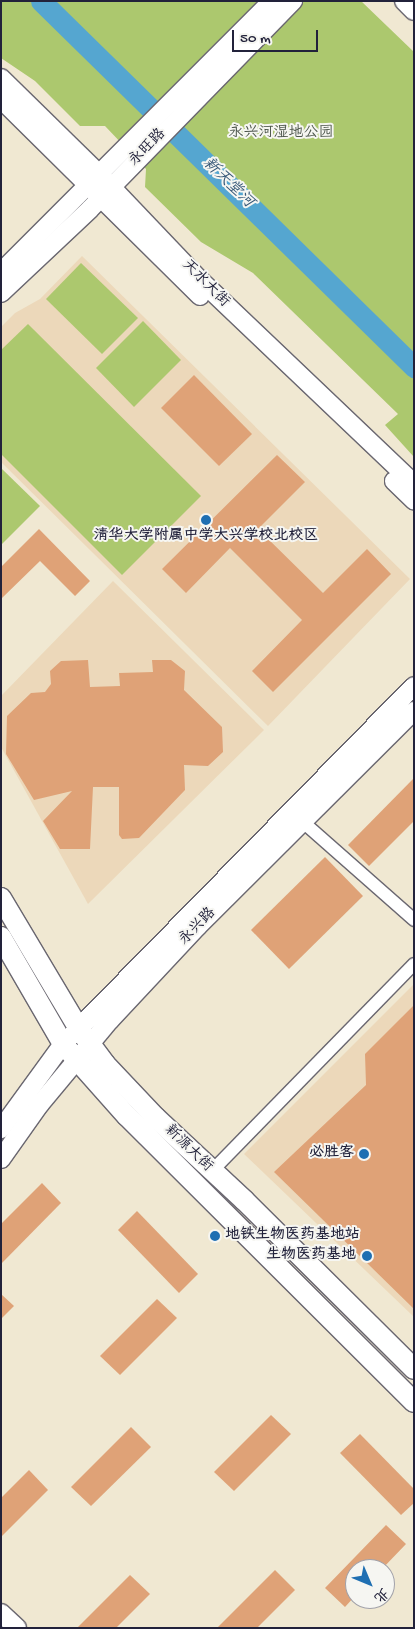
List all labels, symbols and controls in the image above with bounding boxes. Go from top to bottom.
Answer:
scale bar [235,20,321,52]
text: 50 m [240,30,271,48]
park label: 永兴河湿地公园 [229,125,333,143]
street label: 永旺路 [126,126,170,170]
water label: 新天堂河 [197,155,257,213]
street label: 天水大街 [177,256,233,312]
marker: 清华大学附属中学大兴学校北校区 [200,514,212,526]
place label: 清华大学附属中学大兴学校北校区 [94,528,318,546]
street label: 永兴路 [176,905,220,949]
street label: 新源大街 [160,1122,216,1176]
place label: 必胜客 [309,1145,354,1163]
marker: 必胜客 [358,1148,370,1160]
place label: 地铁生物医药基地站 [225,1227,360,1245]
marker: 地铁生物医药基地站 [209,1230,221,1242]
place label: 生物医药基地 [266,1247,356,1265]
marker: 生物医药基地 [360,1249,374,1263]
north arrow [345,1559,395,1609]
text: 北 [369,1583,391,1605]

